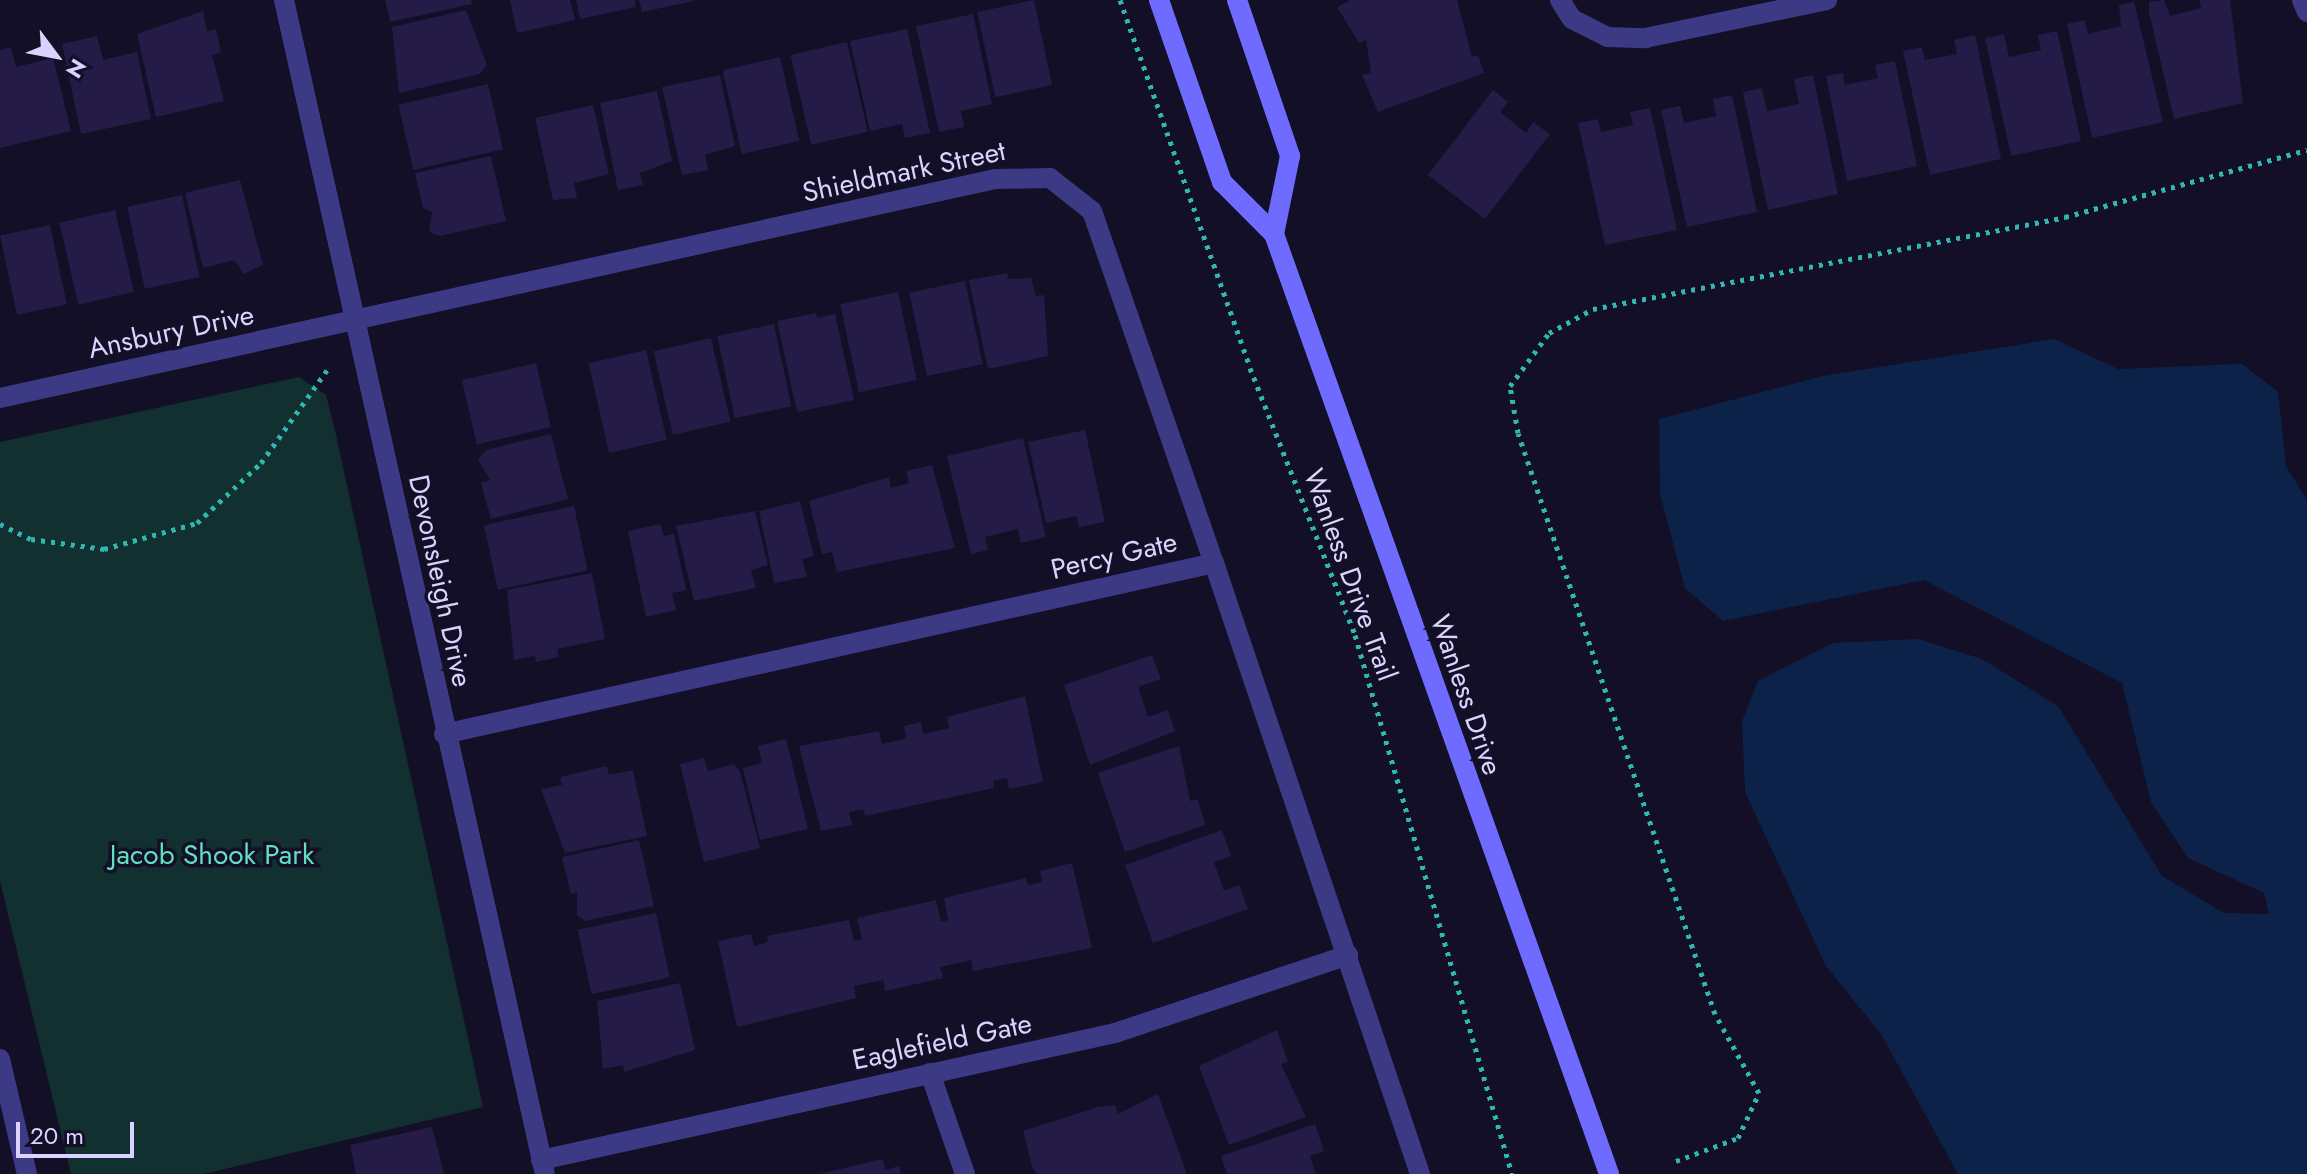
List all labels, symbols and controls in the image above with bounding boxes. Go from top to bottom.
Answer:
north arrow [16,16,96,96]
text: N [58,53,95,85]
street label: Shieldmark Street [799,134,1009,210]
street label: Ansbury Drive [85,298,257,366]
street label: Wanless Drive Trail [1296,464,1404,686]
street label: Devonsleigh Drive [401,472,479,690]
street label: Percy Gate [1048,525,1180,587]
street label: Wanless Drive [1423,611,1509,779]
park label: Jacob Shook Park [110,838,314,872]
street label: Eaglefield Gate [849,1007,1035,1077]
scale bar [20,1106,138,1156]
text: 20 m [30,1118,84,1153]

